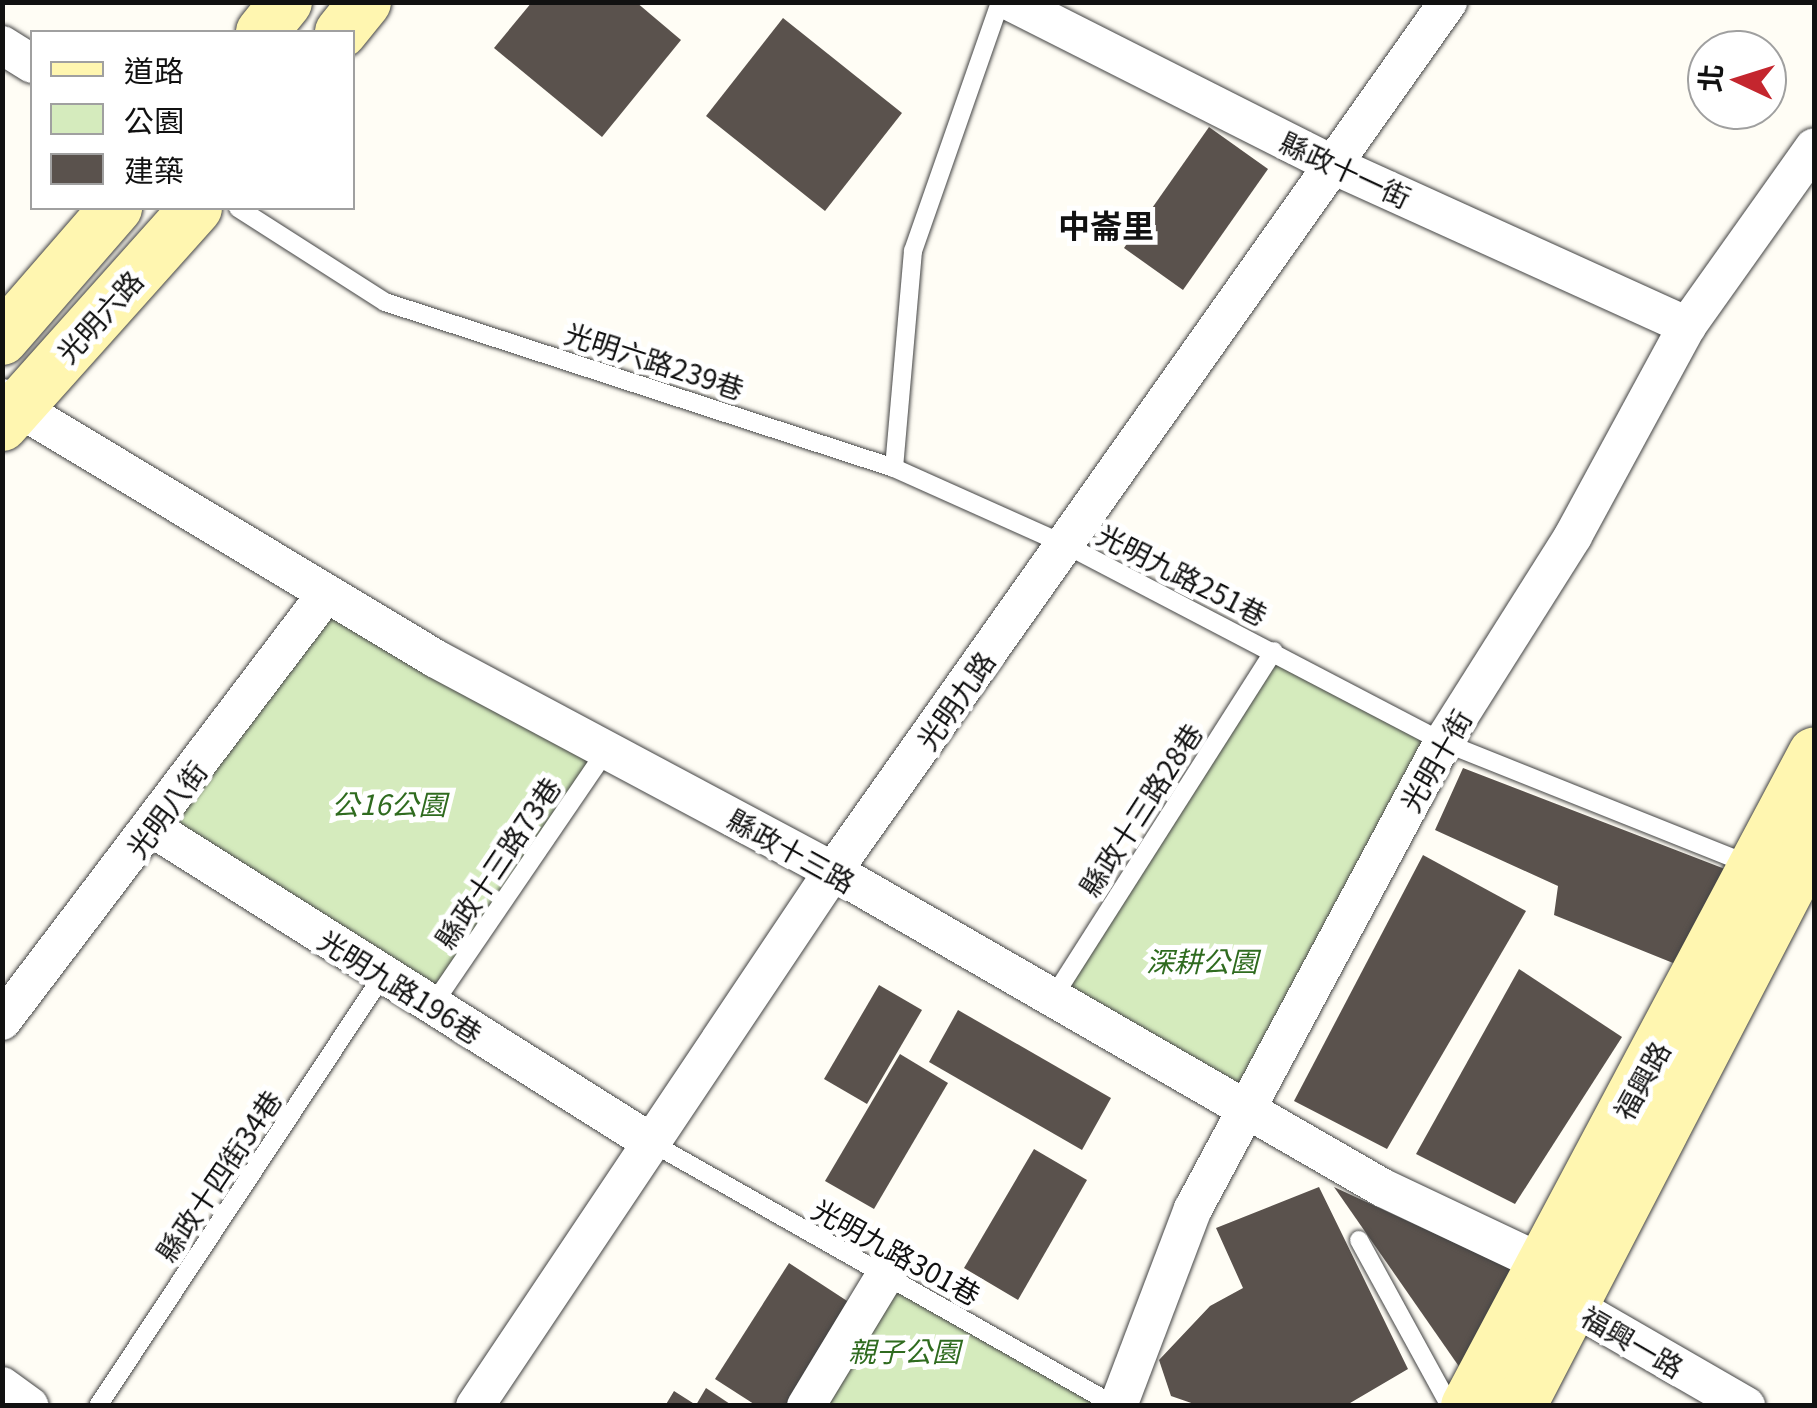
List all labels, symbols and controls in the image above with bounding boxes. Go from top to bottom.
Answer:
legend [30,30,355,210]
north arrow [1687,30,1787,130]
text: 道路 [124,47,184,91]
text: 北 [1688,63,1730,93]
text: 公園 [124,97,184,141]
street label: 縣政十一街 [1275,124,1417,214]
text: 建築 [124,147,184,191]
district label: 中崙里 [1058,205,1154,243]
street label: 光明六路 [49,263,149,369]
street label: 光明六路239巷 [561,315,749,405]
street label: 光明九路251巷 [1092,517,1274,631]
street label: 光明九路 [909,644,1001,756]
street label: 光明十街 [1392,703,1478,817]
street label: 縣政十三路28巷 [1072,716,1208,902]
street label: 光明八街 [119,754,213,864]
street label: 縣政十三路73巷 [427,770,567,954]
park label: 公16公園 [331,786,447,820]
street label: 縣政十三路 [723,801,861,899]
street label: 光明九路196巷 [313,922,489,1050]
park label: 深耕公園 [1146,943,1258,977]
street label: 福興路 [1606,1035,1676,1125]
street label: 縣政十四街34巷 [148,1083,288,1267]
street label: 光明九路301巷 [807,1191,987,1311]
street label: 福興一路 [1576,1298,1690,1384]
park label: 親子公園 [848,1333,960,1367]

